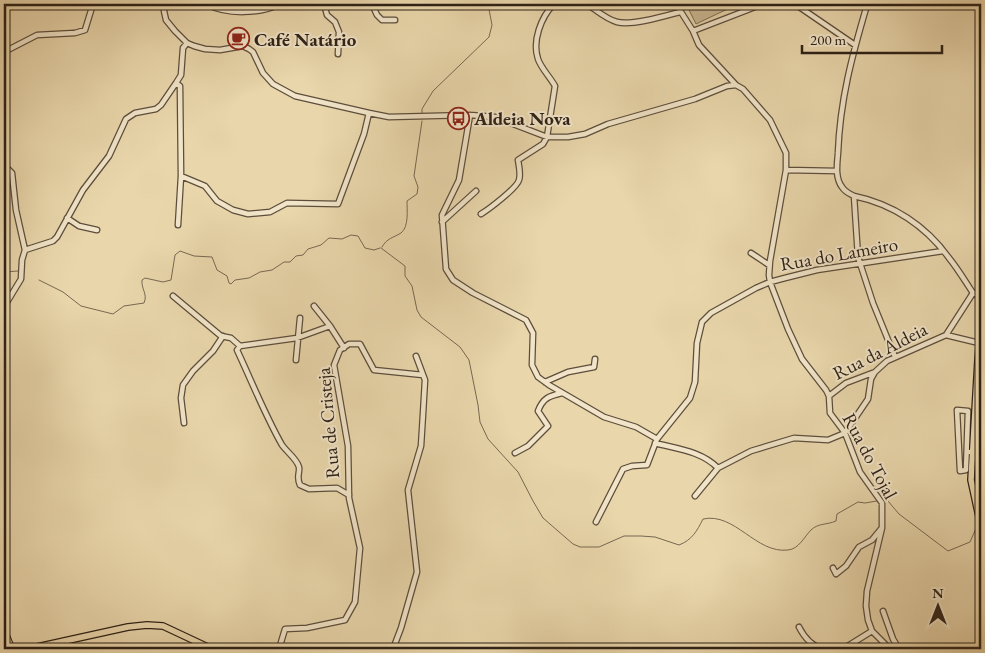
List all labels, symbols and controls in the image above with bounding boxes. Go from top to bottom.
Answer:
scale bar [802,22,942,54]
cafe icon: Café Natário [226,27,250,51]
place label: Café Natário [254,27,357,52]
text: 200 m [810,30,847,49]
bus stop icon: Aldeia Nova [446,106,470,130]
place label: Aldeia Nova [473,106,571,131]
street label: Rua do Lameiro [778,231,900,277]
street label: Rua da Aldeia [828,316,932,385]
street label: Rua de Cristeja [311,366,345,480]
street label: Rua do Tojal [837,408,903,504]
north arrow [912,580,962,630]
text: N [932,584,944,602]

